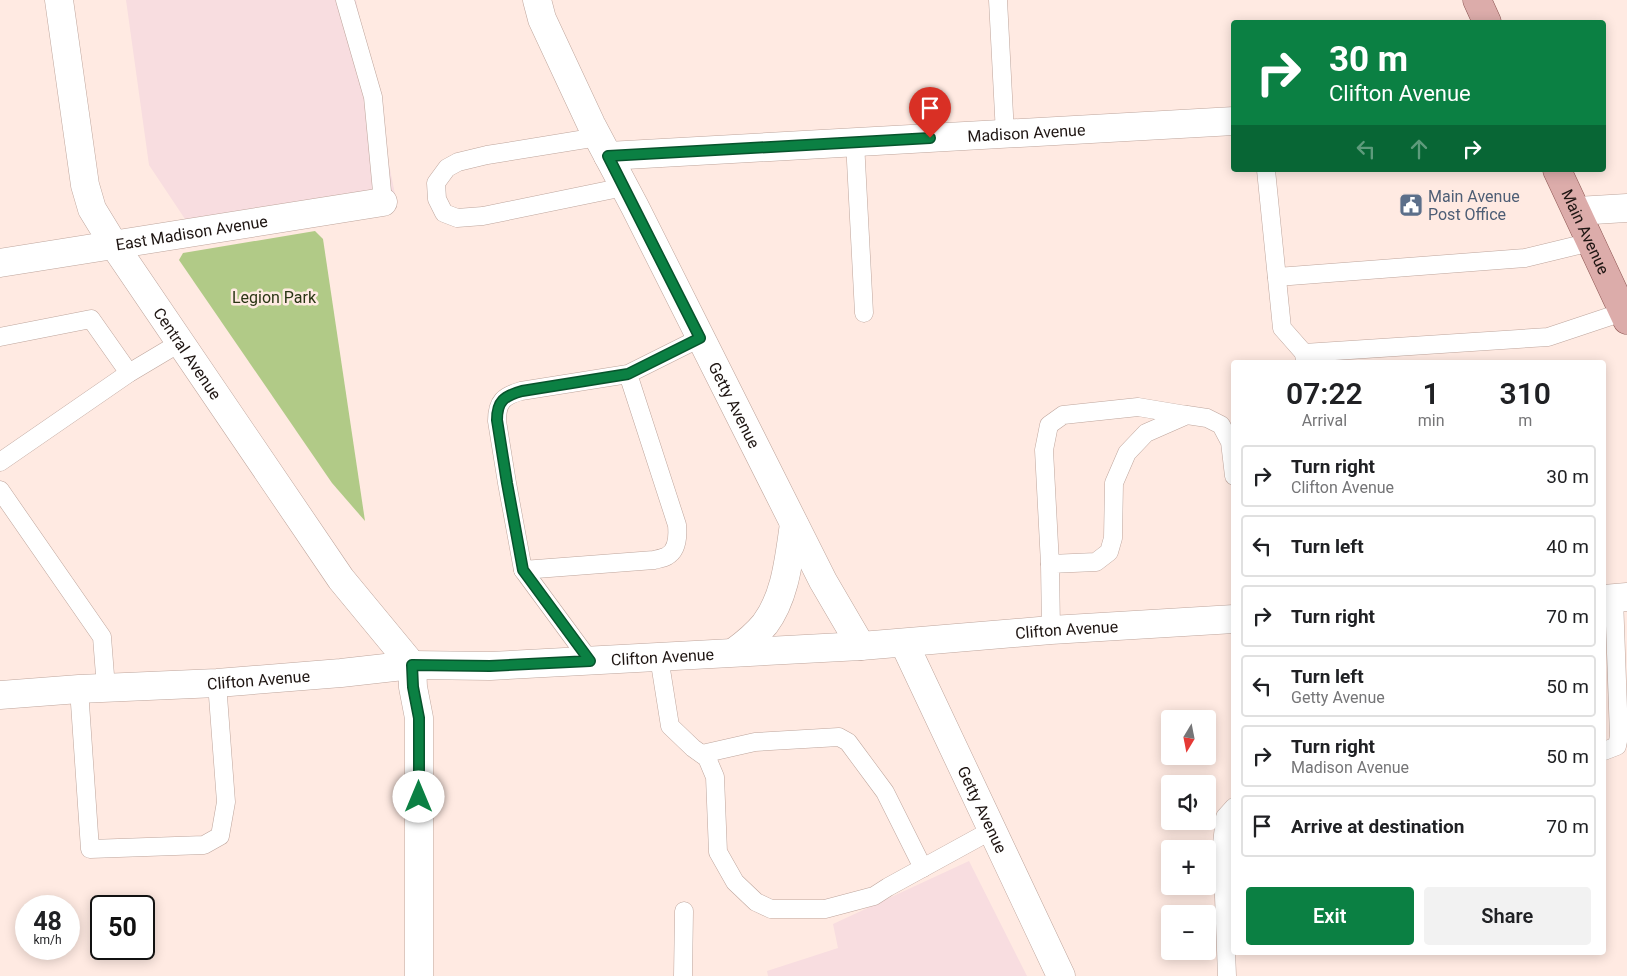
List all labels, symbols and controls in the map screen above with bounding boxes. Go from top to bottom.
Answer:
text: 30 m [1329,39,1408,80]
icon: right [1246,40,1311,105]
text: Clifton Avenue [1329,81,1471,106]
pin [909,87,951,138]
icon: arrive [916,94,944,122]
street label: Madison Avenue [967,120,1086,146]
icon: left [1352,135,1380,163]
icon: ahead [1405,135,1433,163]
icon: right [1458,135,1486,163]
street label: Main Avenue [1557,186,1613,277]
place label: Main Avenue Post Office [1428,187,1520,224]
public building icon: Main Avenue Post Office [1398,192,1424,218]
street label: East Madison Avenue [114,212,269,254]
park label: Legion Park [232,288,317,307]
street label: Central Avenue [149,304,225,403]
street label: Getty Avenue [705,359,764,451]
text: 07:22 [1286,376,1363,411]
text: 1 [1423,376,1440,411]
text: 310 [1500,376,1551,411]
text: Arrival [1302,411,1347,430]
text: min [1418,411,1445,430]
text: m [1518,411,1532,430]
text: Turn right [1291,455,1375,478]
icon: right [1248,462,1276,490]
text: 30 m [1546,465,1589,488]
text: Clifton Avenue [1291,478,1394,497]
icon: left [1248,532,1276,560]
text: Turn left [1291,535,1364,558]
text: 40 m [1546,535,1589,558]
icon: right [1248,602,1276,630]
text: Turn right [1291,605,1375,628]
text: 70 m [1546,605,1589,628]
street label: Clifton Avenue [1014,617,1119,643]
street label: Clifton Avenue [611,645,715,669]
text: Turn left [1291,665,1364,688]
street label: Clifton Avenue [207,667,311,693]
icon: left [1248,672,1276,700]
text: 50 m [1546,675,1589,698]
text: Getty Avenue [1291,688,1385,707]
north arrow [1161,710,1216,765]
map controls [1161,710,1216,960]
text: Turn right [1291,735,1375,758]
icon: right [1248,742,1276,770]
text: 50 m [1546,745,1589,768]
text: Madison Avenue [1291,758,1409,777]
street label: Getty Avenue [953,763,1011,856]
position arrow [392,770,444,822]
button: sound [1161,775,1216,830]
icon: arrive [1248,812,1276,840]
text: Arrive at destination [1291,815,1464,838]
text: 70 m [1546,815,1589,838]
button: + [1161,840,1216,895]
button: Exit [1246,887,1414,945]
button: Share [1424,887,1591,945]
speed limit sign: 50 [90,895,155,960]
button: − [1161,905,1216,960]
text: 48 [33,907,62,936]
text: km/h [33,933,62,947]

